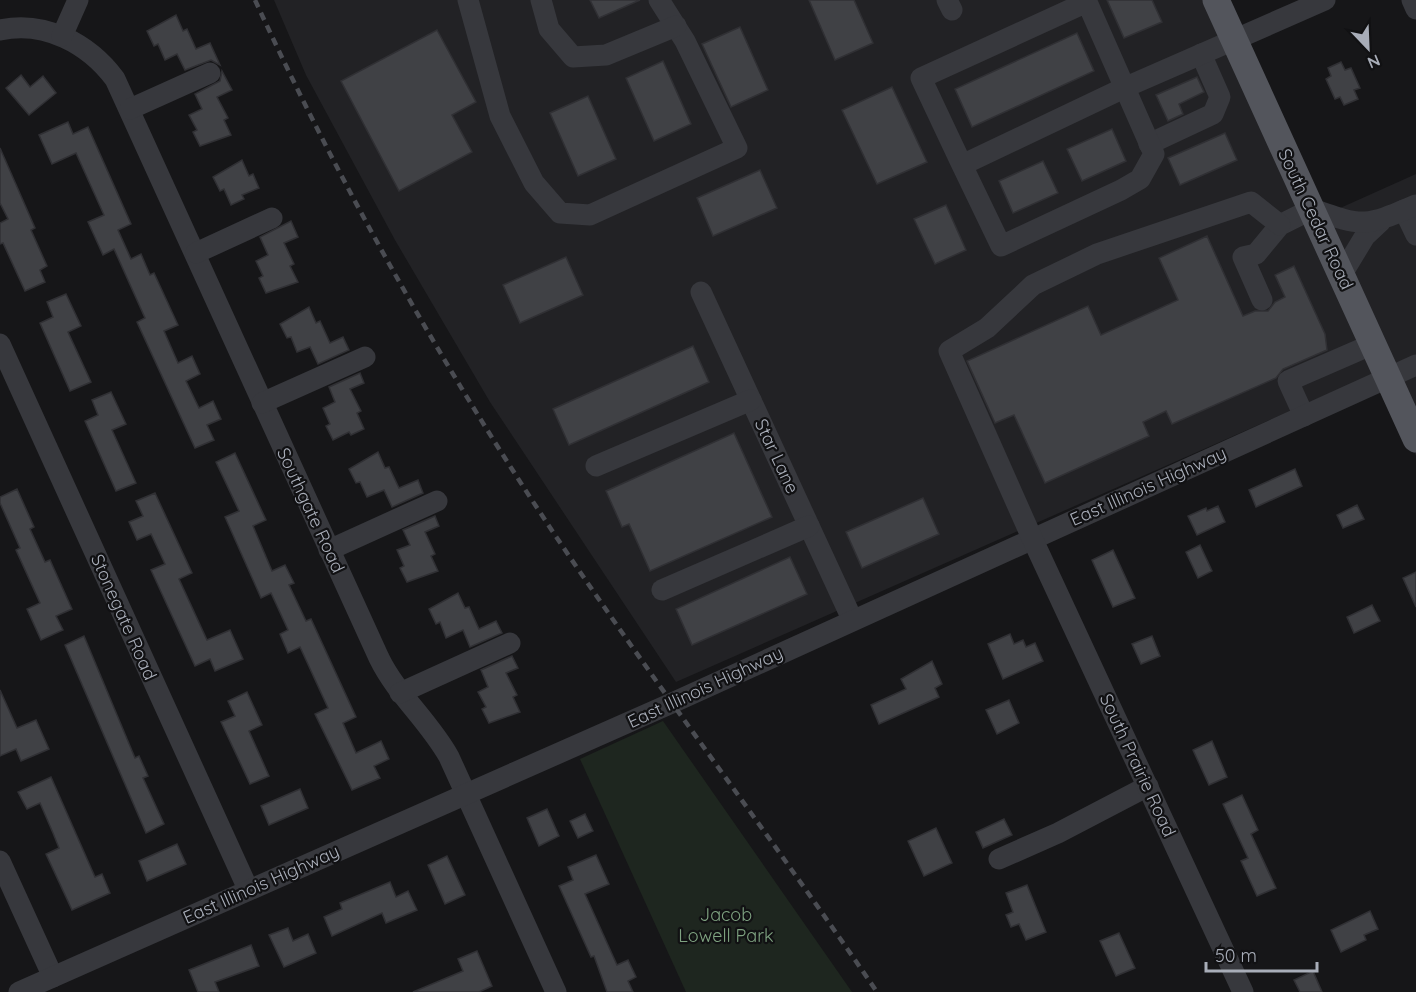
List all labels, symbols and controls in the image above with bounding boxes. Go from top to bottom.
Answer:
north arrow [1338,18,1398,78]
text: N [1365,50,1383,73]
street label: South Cedar Road [1273,145,1359,293]
street label: Star Lane [750,415,804,497]
street label: East Illinois Highway [1066,441,1230,531]
street label: Southgate Road [272,444,350,576]
street label: Stonegate Road [86,551,162,683]
street label: East Illinois Highway [624,641,786,733]
street label: South Prairie Road [1095,690,1181,840]
street label: East Illinois Highway [179,839,343,929]
park label: Jacob Lowell Park [678,903,774,947]
scale bar [1206,935,1317,973]
text: 50 m [1215,944,1257,967]

